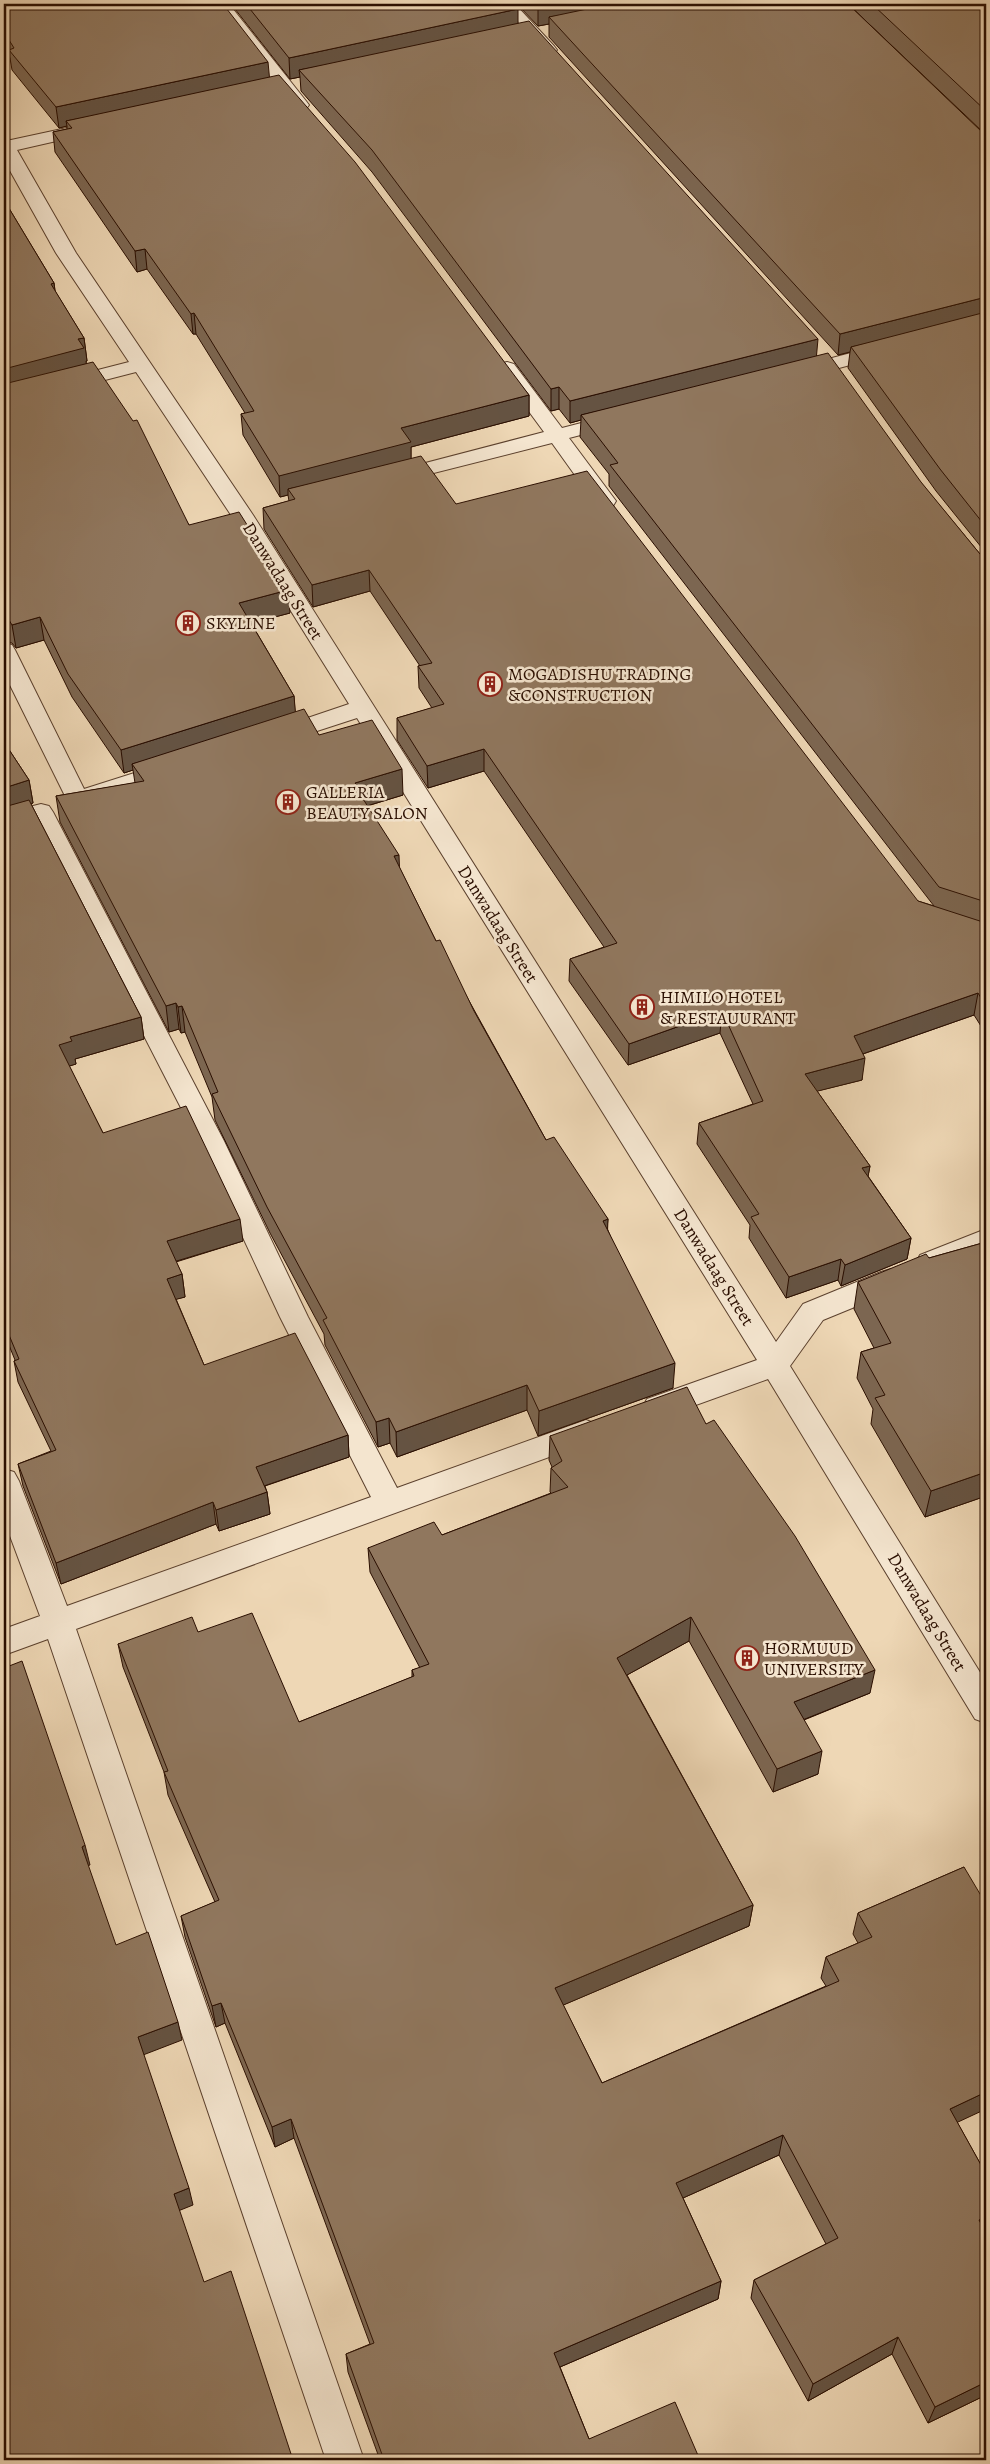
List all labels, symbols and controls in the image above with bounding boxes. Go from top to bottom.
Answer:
street label: Danwadaag Street [237,518,329,644]
building icon: SKYLINE [175,610,201,636]
place label: SKYLINE [206,611,275,635]
place label: MOGADISHU TRADING &CONSTRUCTION [508,662,692,707]
building icon: MOGADISHU TRADING &CONSTRUCTION [477,671,503,697]
place label: GALLERIA BEAUTY SALON [306,780,428,825]
building icon: GALLERIA BEAUTY SALON [275,789,301,815]
street label: Danwadaag Street [452,861,544,987]
place label: HIMILO HOTEL & RESTAUURANT [660,985,796,1030]
building icon: HIMILO HOTEL & RESTAUURANT [629,994,655,1020]
street label: Danwadaag Street [668,1204,760,1330]
street label: Danwadaag Street [882,1548,972,1676]
place label: HORMUUD UNIVERSITY [764,1636,865,1681]
building icon: HORMUUD UNIVERSITY [734,1645,760,1671]

